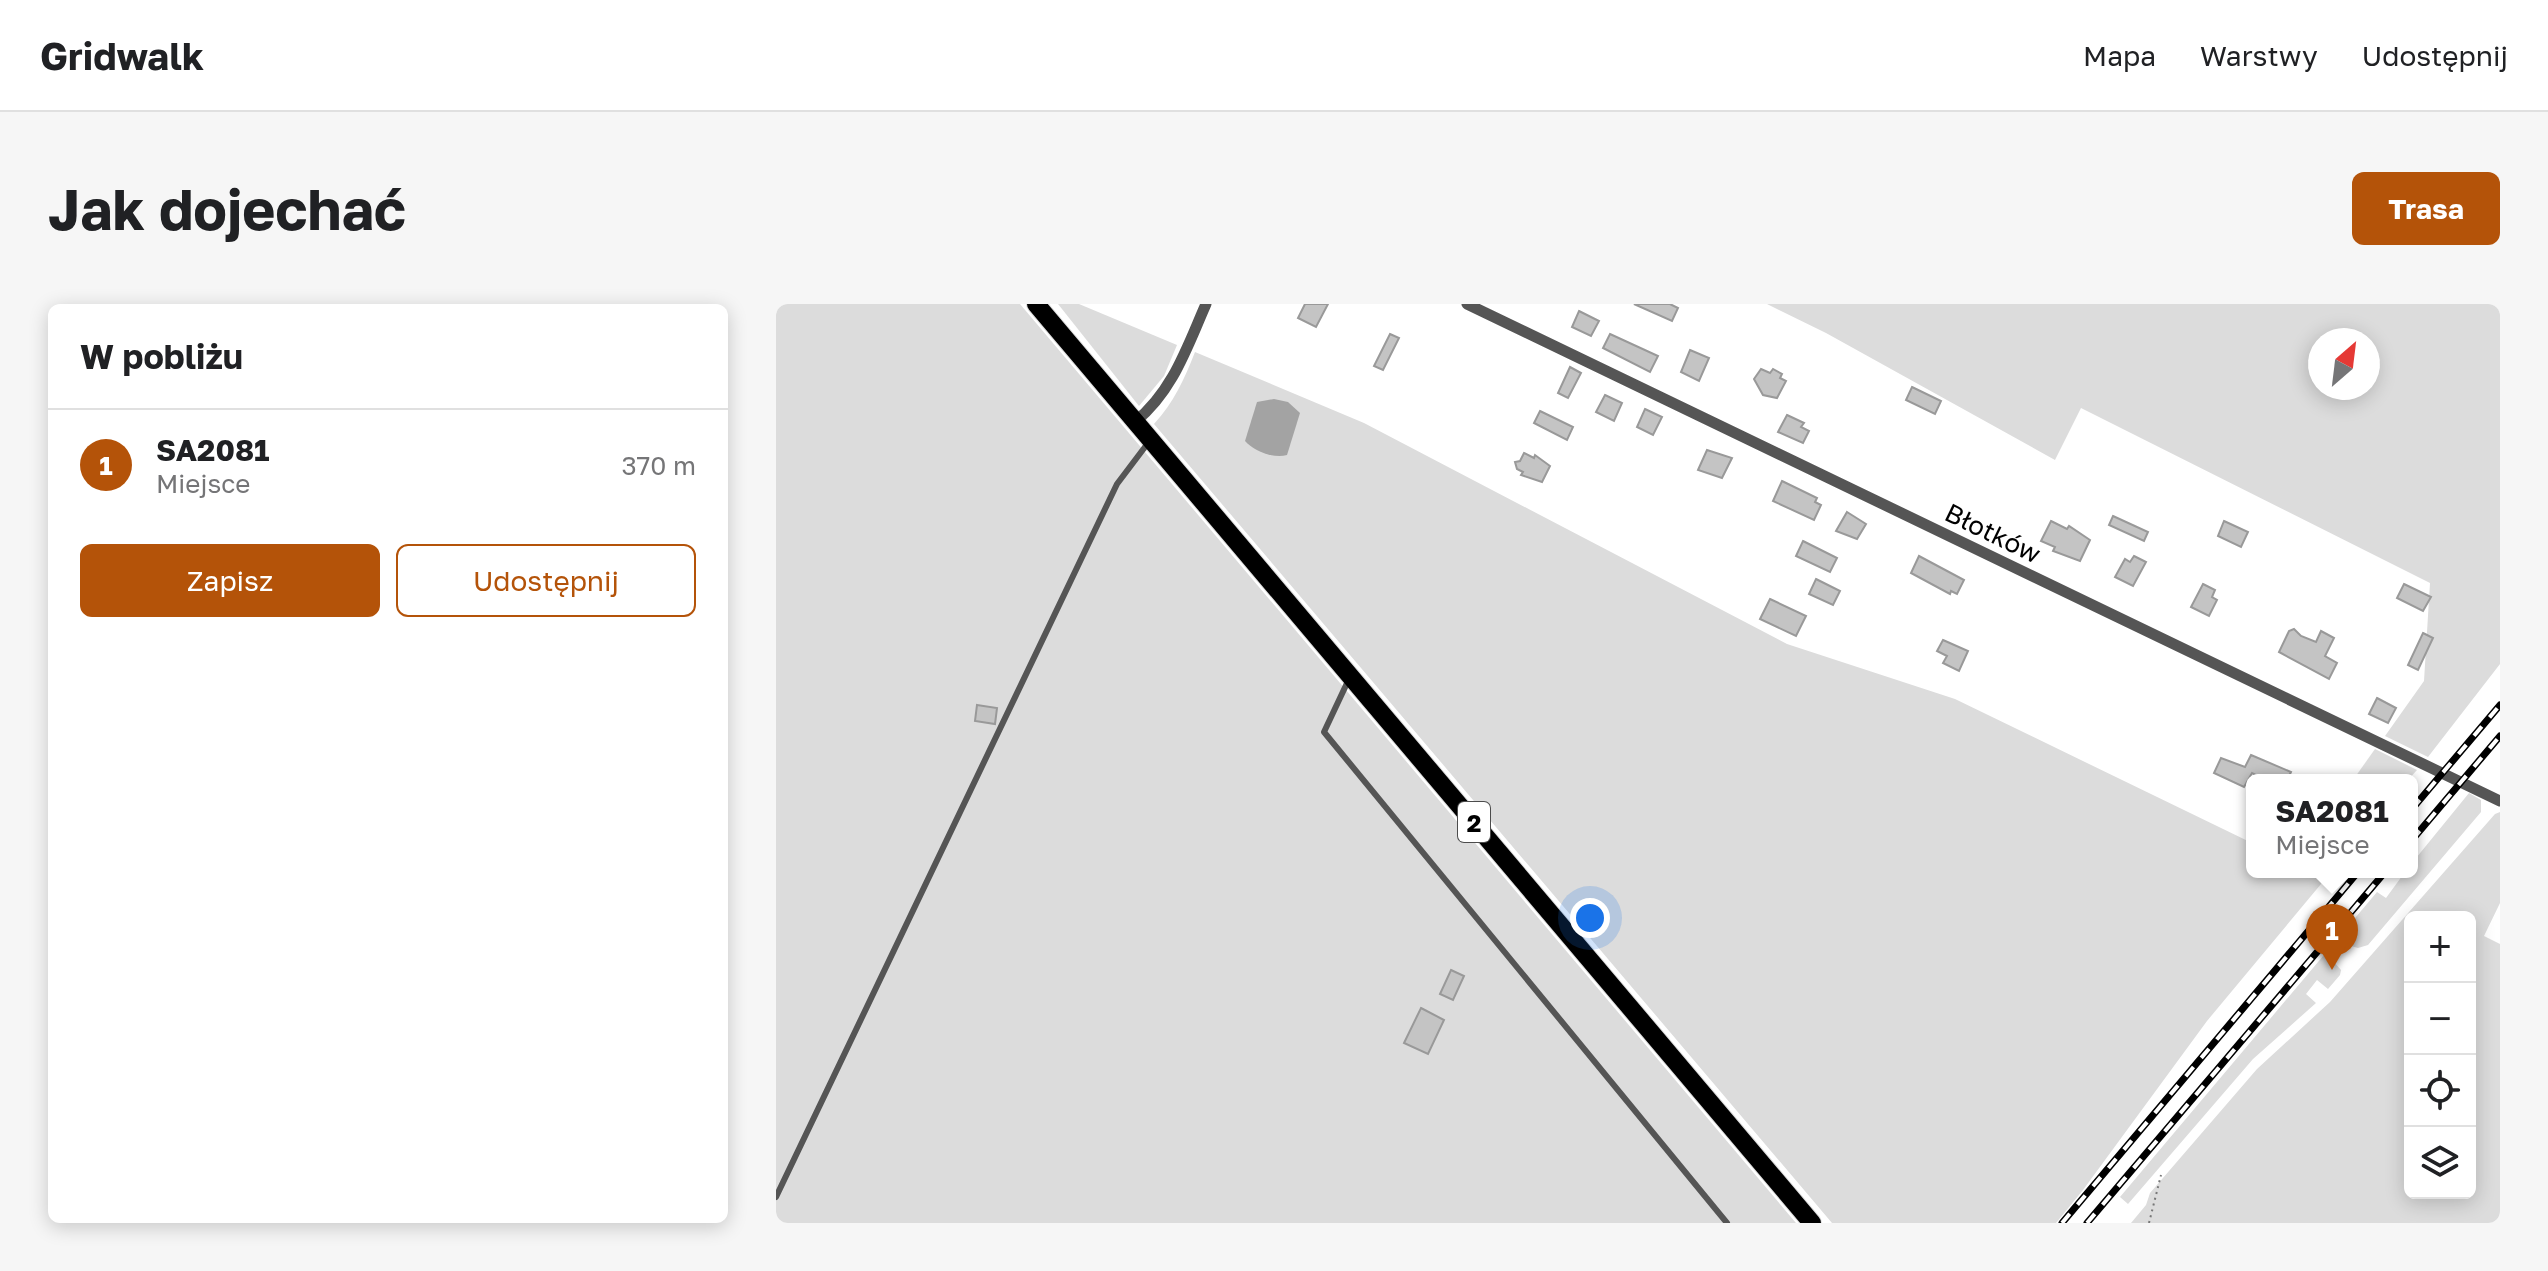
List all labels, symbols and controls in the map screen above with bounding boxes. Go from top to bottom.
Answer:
text: Gridwalk [40,33,204,78]
text: Mapa [2083,39,2156,72]
text: Warstwy [2200,39,2318,72]
text: Udostępnij [2362,39,2508,72]
button: Trasa [2352,172,2500,245]
text: Jak dojechać [48,175,406,242]
north arrow [2308,328,2380,400]
text: W pobliżu [80,336,243,376]
text: SA2081 [156,432,270,468]
text: 1 [99,450,113,481]
text: 370 m [621,450,696,481]
text: Miejsce [156,468,250,499]
street label: Błotków [1940,497,2046,569]
button: Zapisz [80,544,380,617]
button: Udostępnij [396,544,696,617]
popup [2246,774,2418,878]
text: SA2081 [2275,793,2389,829]
road number: 2 [1458,802,1490,842]
text: Miejsce [2275,829,2370,860]
your location [1570,898,1610,938]
pin: 1 [2306,904,2358,970]
map controls [2404,911,2476,1199]
button: + [2404,911,2476,983]
button: − [2404,983,2476,1055]
button: locate [2404,1055,2476,1127]
button: layers [2404,1127,2476,1199]

